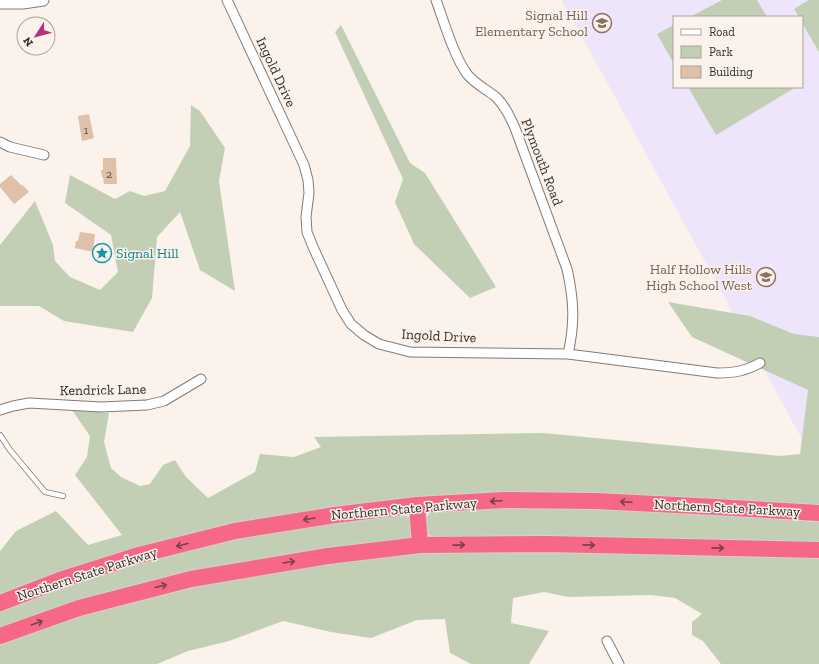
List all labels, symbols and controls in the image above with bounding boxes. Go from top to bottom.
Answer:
place label: Signal Hill Elementary School [475,7,588,40]
school or university icon: Signal Hill Elementary School [591,12,613,34]
north arrow [16,16,56,56]
legend [673,16,803,88]
text: Road [709,25,735,39]
text: N [20,34,36,49]
street label: Ingold Drive [252,34,300,110]
text: Park [709,45,734,59]
text: Building [709,65,753,79]
street label: Plymouth Road [518,116,567,208]
house number: 1 [84,123,89,137]
house number: 2 [106,167,112,181]
place icon: Signal Hill [91,242,113,264]
place label: Signal Hill [116,245,179,262]
place label: Half Hollow Hills High School West [646,261,753,294]
school or university icon: Half Hollow Hills High School West [755,266,777,288]
street label: Ingold Drive [401,326,477,346]
street label: Kendrick Lane [59,381,147,399]
street label: Northern State Parkway [330,494,478,524]
street label: Northern State Parkway [654,496,801,520]
one-way arrow [490,497,503,504]
one-way arrow [620,499,633,506]
one-way arrow [303,515,316,523]
one-way arrow [176,541,189,549]
one-way arrow [452,541,465,549]
one-way arrow [582,541,595,549]
street label: Northern State Parkway [15,543,160,605]
one-way arrow [711,544,724,552]
one-way arrow [282,558,295,566]
one-way arrow [155,582,168,590]
one-way arrow [30,619,43,626]

